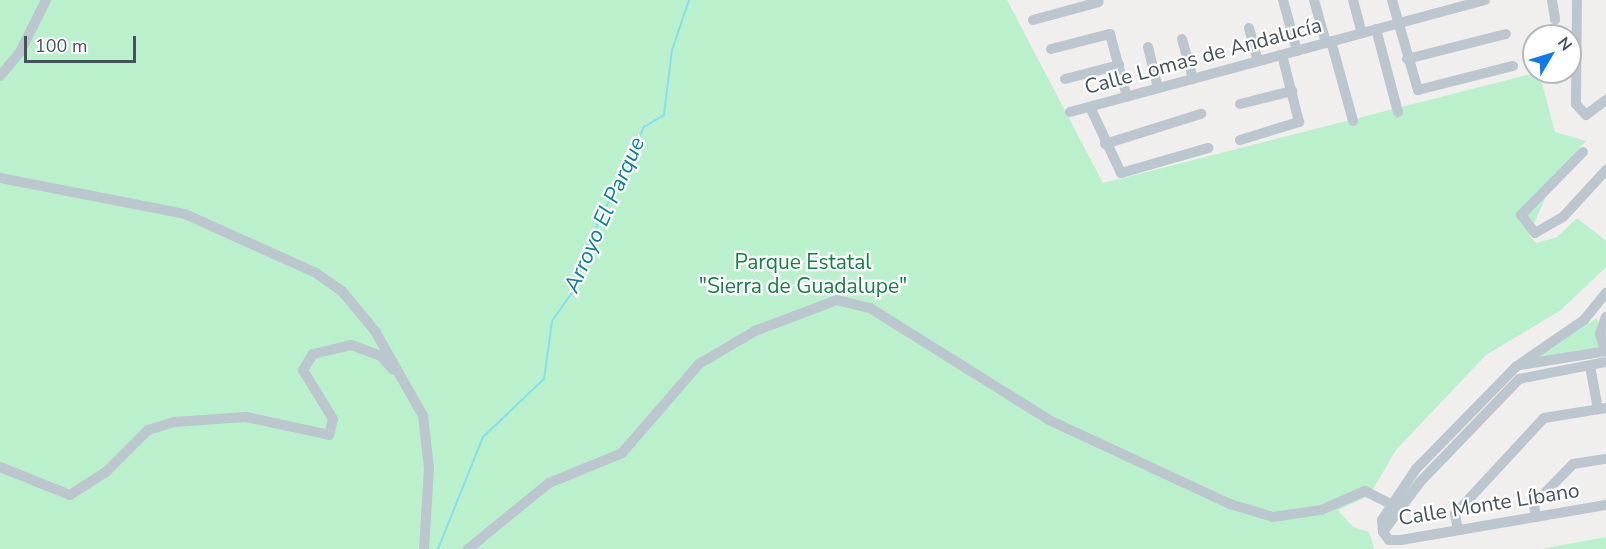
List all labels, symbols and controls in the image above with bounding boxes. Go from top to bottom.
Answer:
street label: Calle Lomas de Andalucía [1082,12,1324,100]
scale bar [27,24,140,62]
north arrow [1522,24,1582,84]
text: N [1552,33,1577,56]
text: 100 m [35,34,87,58]
water label: Arroyo El Parque [559,133,651,297]
park label: Parque Estatal "Sierra de Guadalupe" [699,249,907,299]
street label: Calle Monte Líbano [1397,477,1581,531]

